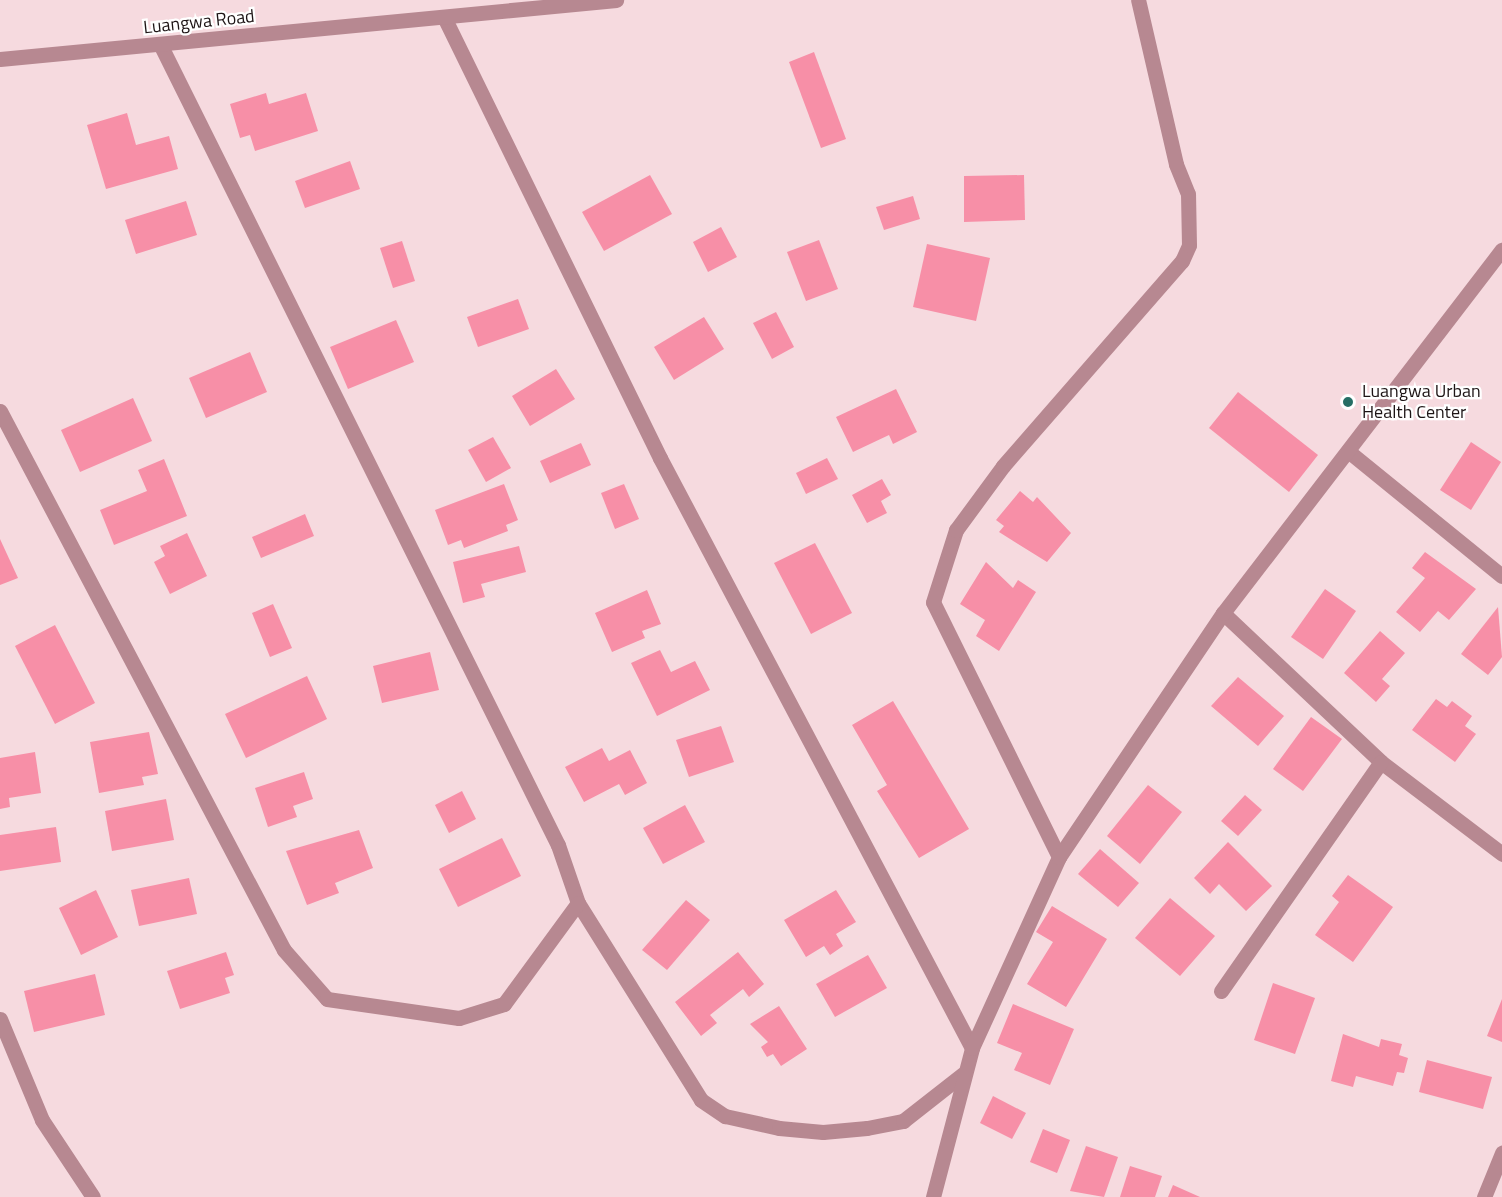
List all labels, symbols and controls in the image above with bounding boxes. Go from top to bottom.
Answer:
street label: Luangwa Road [142,5,256,39]
place label: Luangwa Urban Health Center [1362,381,1481,424]
marker: Luangwa Urban Health Center [1339,393,1357,411]

